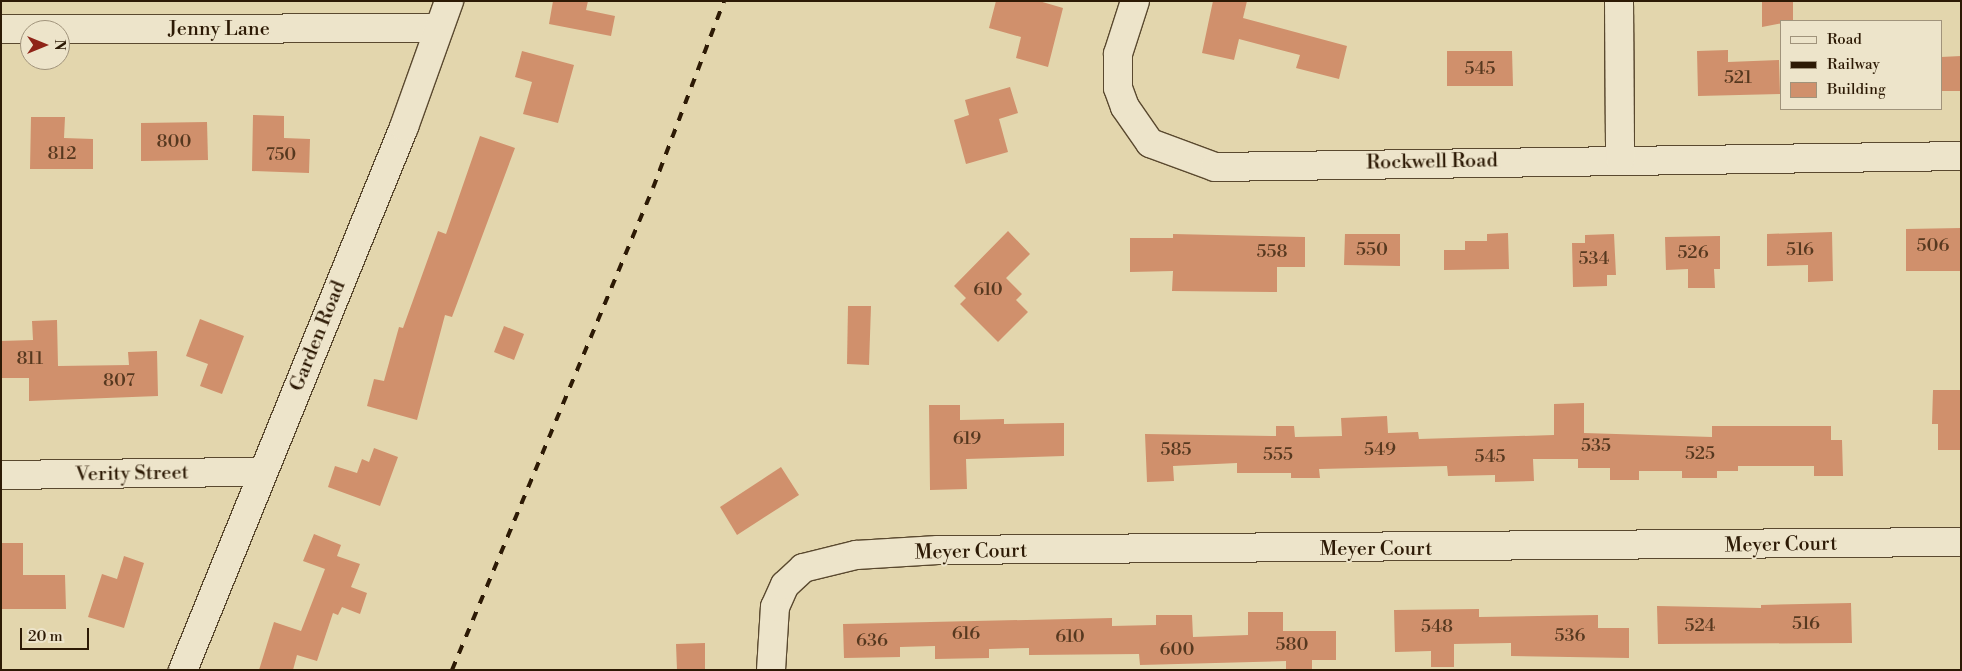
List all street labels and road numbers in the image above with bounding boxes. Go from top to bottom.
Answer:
street label: Jenny Lane [168,17,270,41]
street label: Rockwell Road [1366,149,1498,175]
street label: Garden Road [285,277,351,395]
street label: Verity Street [75,461,189,487]
street label: Meyer Court [1724,532,1838,558]
street label: Meyer Court [1320,537,1432,561]
street label: Meyer Court [914,539,1028,565]

